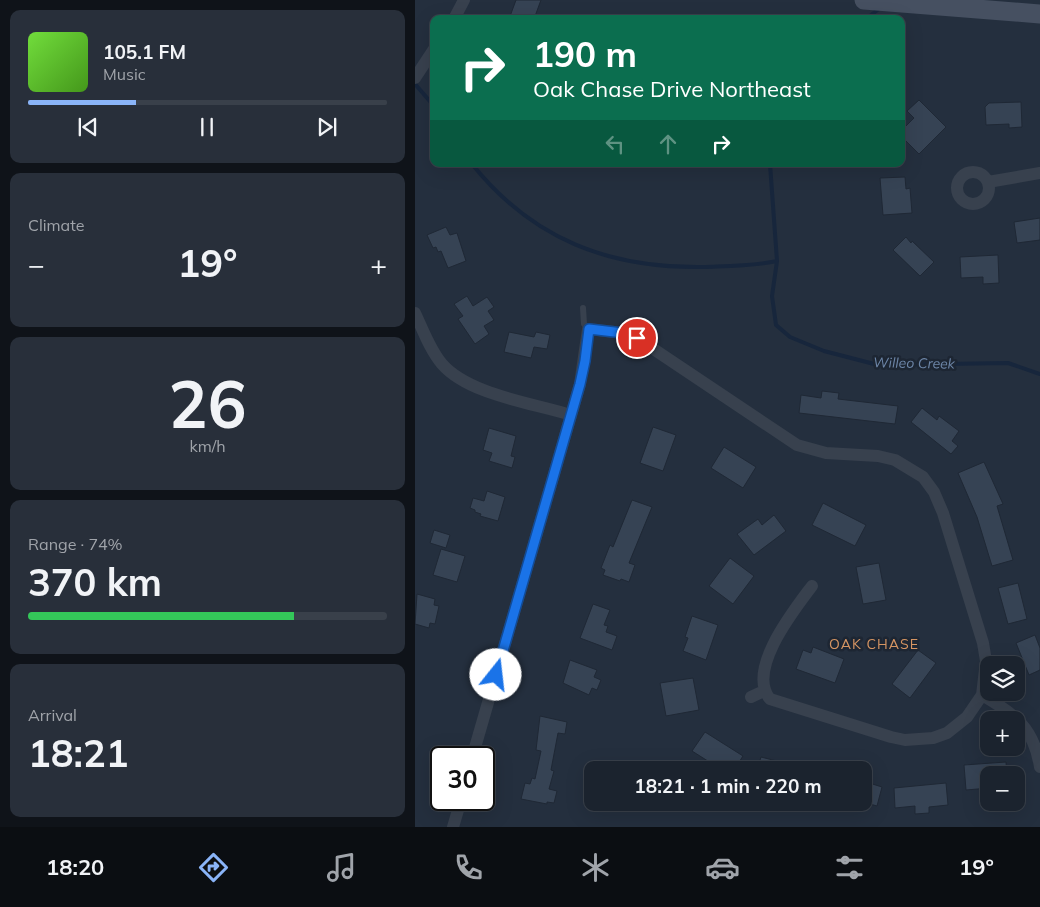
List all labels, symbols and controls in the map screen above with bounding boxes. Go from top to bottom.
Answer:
text: 190 m [533,32,637,76]
icon: right [450,35,515,100]
text: 105.1 FM [103,40,186,64]
text: Music [103,64,146,84]
text: Oak Chase Drive Northeast [533,75,811,103]
icon: previous [74,113,102,141]
icon: pause [193,113,221,141]
icon: next [313,113,341,141]
icon: left [601,130,629,158]
icon: ahead [654,130,682,158]
icon: right [707,130,735,158]
text: Climate [28,215,84,235]
text: 19° [177,239,238,287]
text: − [28,247,45,282]
text: + [370,247,387,282]
pin [616,317,658,359]
icon: arrive [623,324,651,352]
water label: Willeo Creek [873,353,956,373]
text: 26 [168,363,247,444]
text: km/h [189,436,226,456]
text: Range · 74% [28,534,123,554]
text: 370 km [28,558,162,606]
district label: OAK CHASE [829,635,919,653]
position arrow [469,648,521,700]
map controls [980,656,1025,811]
button: layers [980,656,1025,701]
text: Arrival [28,705,77,725]
button: + [980,711,1025,756]
text: 18:21 [28,729,129,777]
speed limit sign: 30 [430,746,495,811]
button: − [980,766,1025,811]
text: 18:21 · 1 min · 220 m [634,774,822,798]
icon: directions [196,850,231,885]
icon: music [324,850,359,885]
icon: phone [451,850,486,885]
icon: climate [578,850,613,885]
icon: car [705,850,740,885]
icon: filters [832,850,867,885]
text: 18:20 [46,853,104,881]
text: 19° [959,853,994,881]

